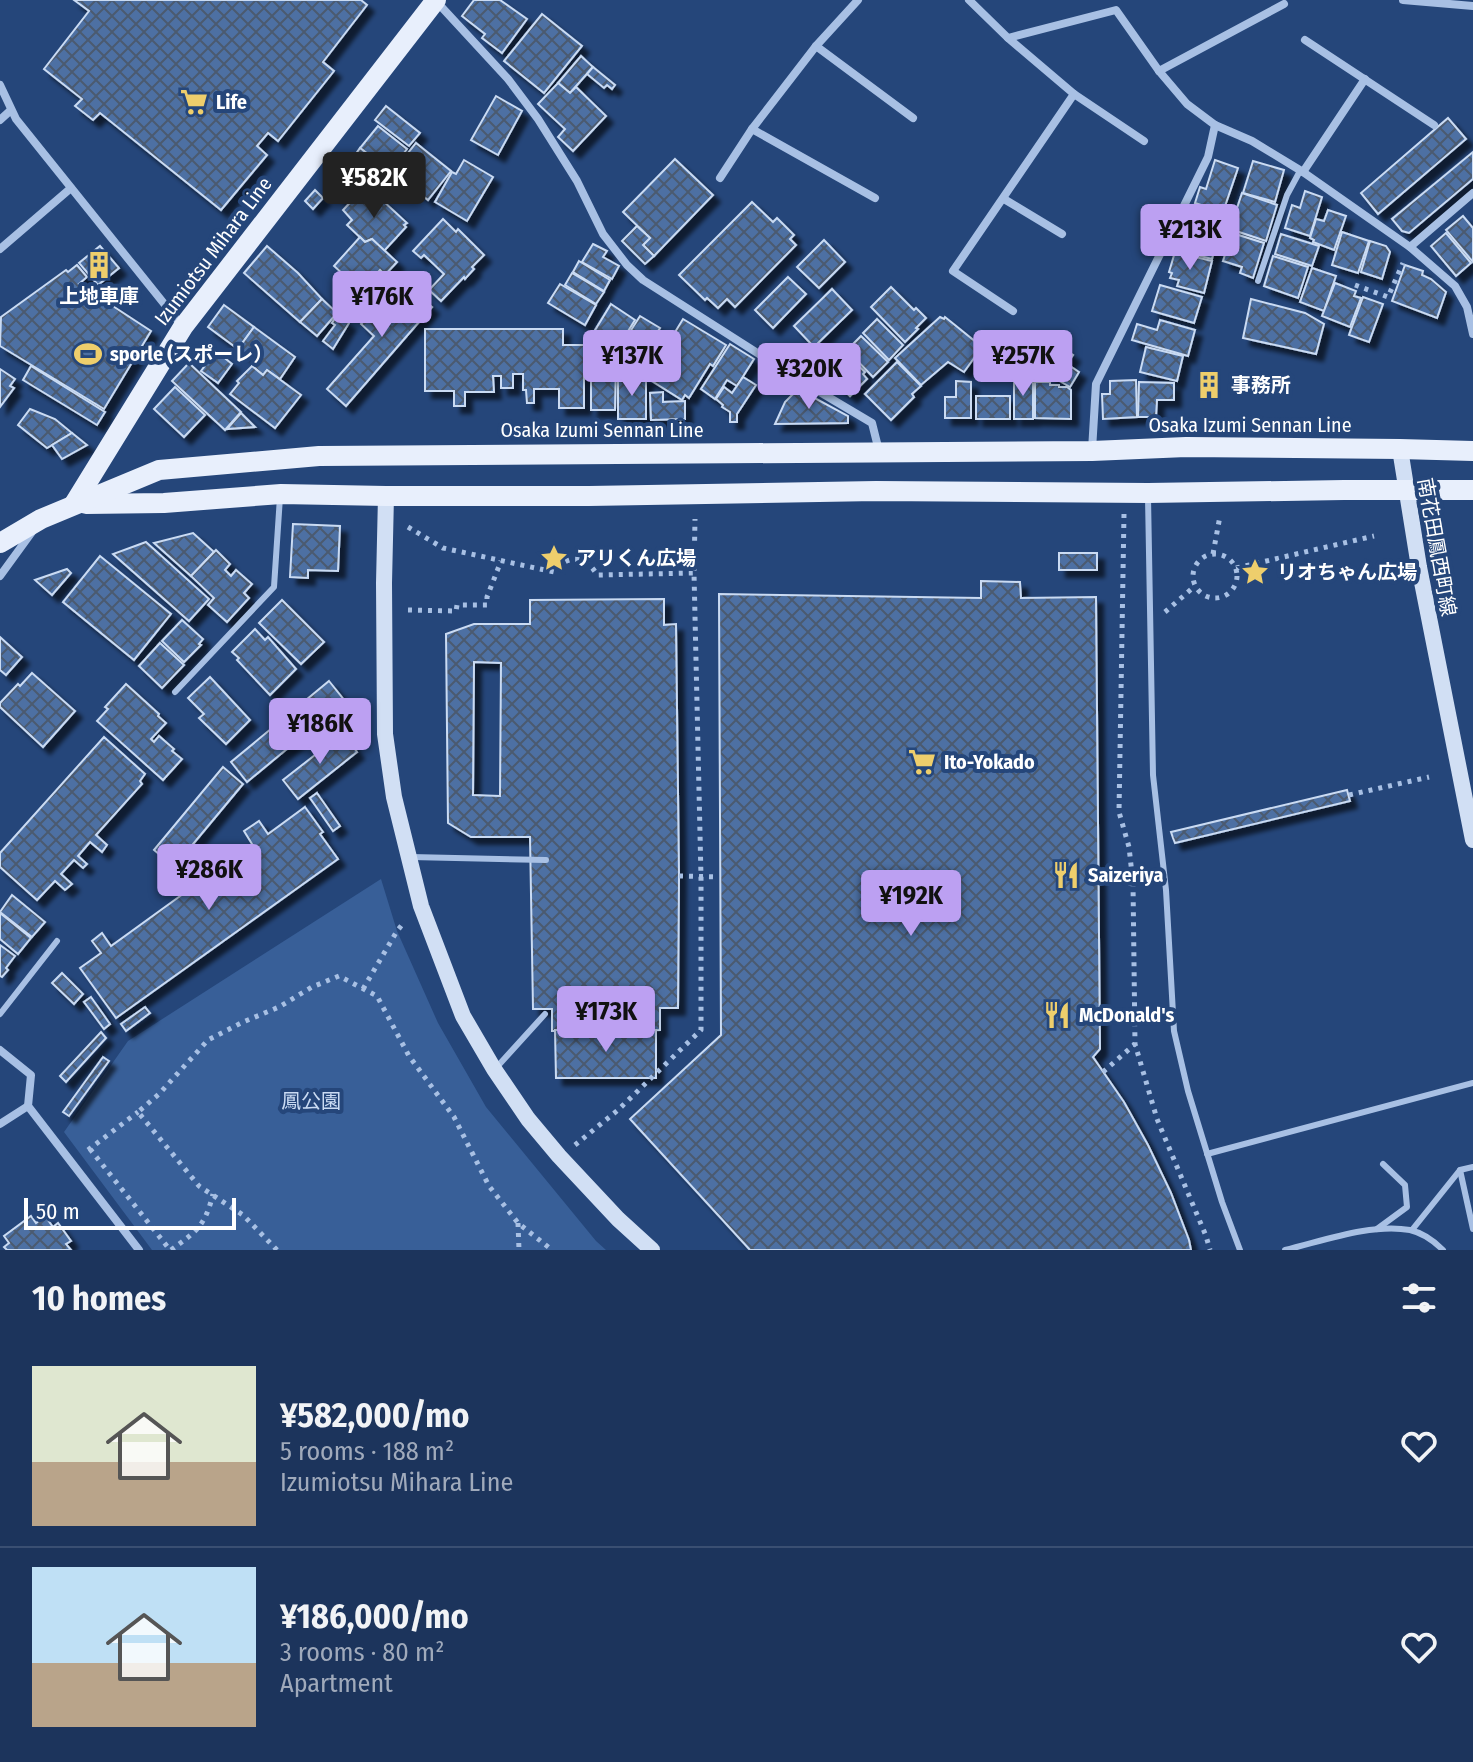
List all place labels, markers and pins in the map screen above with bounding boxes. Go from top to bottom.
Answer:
supermarket icon: Life [179,87,209,117]
place label: Life [216,90,247,114]
pin: ¥582K [318,152,430,220]
pin: ¥213K [1134,204,1246,272]
building icon: 上地車庫 [84,250,114,280]
pin: ¥176K [326,271,438,339]
place label: 上地車庫 [59,284,139,308]
pin: ¥137K [576,330,688,398]
pin: ¥257K [967,330,1079,398]
sports icon: sporle (スポーレ） [73,339,103,369]
place label: sporle (スポーレ） [110,342,273,366]
pin: ¥320K [753,343,865,411]
building icon: 事務所 [1194,370,1224,400]
place label: 事務所 [1231,373,1291,397]
place icon: アリくん広場 [539,543,569,573]
place label: アリくん広場 [576,546,696,570]
place icon: リオちゃん広場 [1240,557,1270,587]
place label: リオちゃん広場 [1277,560,1417,584]
pin: ¥186K [264,698,376,766]
supermarket icon: Ito-Yokado [907,747,937,777]
place label: Ito-Yokado [944,750,1035,774]
pin: ¥286K [153,844,265,912]
restaurant icon: Saizeriya [1051,860,1081,890]
place label: Saizeriya [1088,863,1163,887]
pin: ¥192K [855,870,967,938]
pin: ¥173K [550,986,662,1054]
restaurant icon: McDonald's [1042,1000,1072,1030]
place label: McDonald's [1079,1003,1174,1027]

